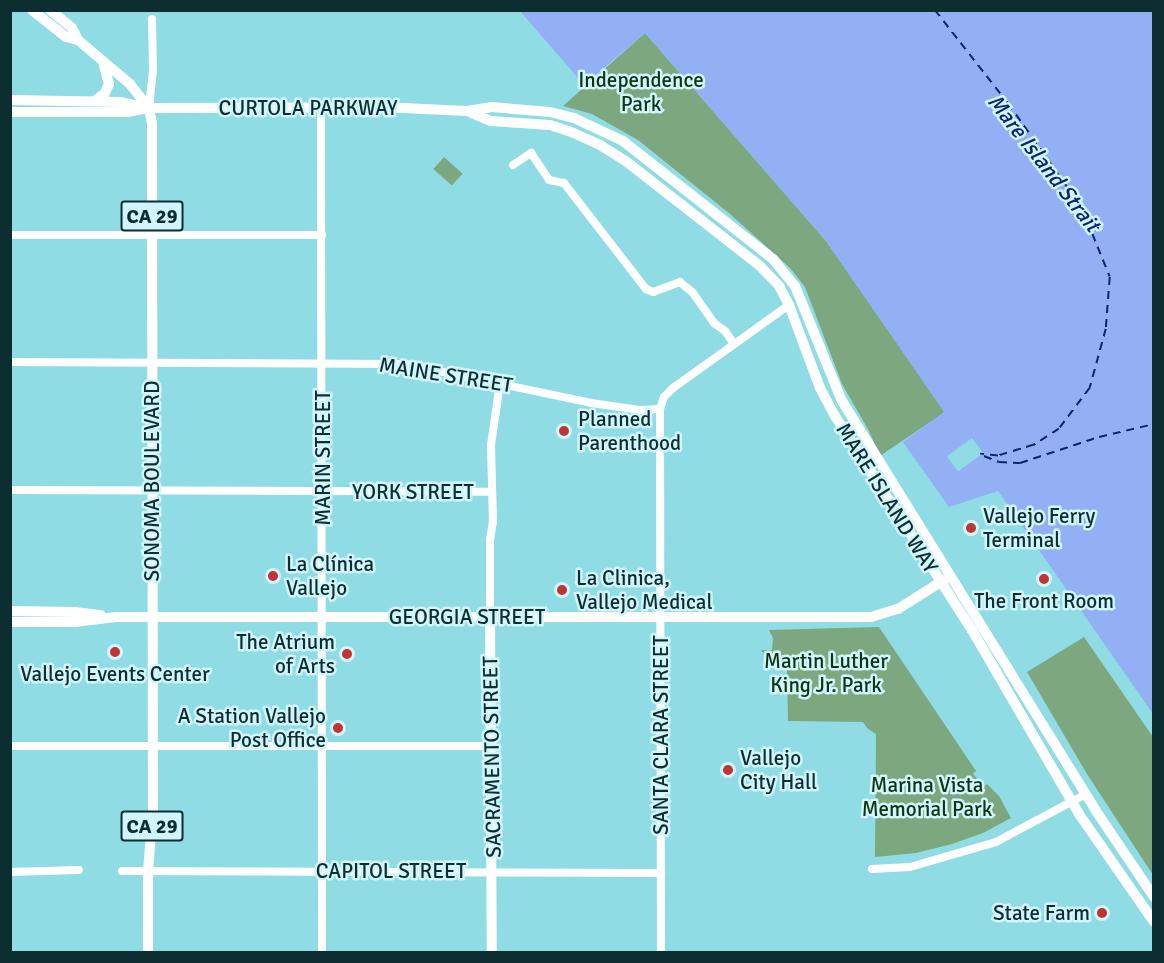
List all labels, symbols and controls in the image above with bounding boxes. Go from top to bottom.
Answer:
park label: Independence Park [578,67,704,117]
water label: Mare Island Strait [982,89,1106,237]
street label: CURTOLA PARKWAY [218,95,398,121]
road number: CA 29 [120,199,184,233]
street label: MAINE STREET [377,352,515,398]
street label: SONOMA BOULEVARD [139,380,165,582]
street label: MARIN STREET [310,390,336,526]
place label: Planned Parenthood [578,406,681,456]
street label: MARE ISLAND WAY [831,418,943,578]
marker: Planned Parenthood [555,422,573,440]
street label: YORK STREET [352,479,474,505]
place label: Vallejo Ferry Terminal [983,503,1095,553]
marker: Vallejo Ferry Terminal [964,521,978,535]
place label: La Clínica Vallejo [286,551,374,601]
place label: La Clinica, Vallejo Medical [576,565,713,615]
marker: La Clínica Vallejo [264,567,282,585]
marker: The Front Room [1037,572,1051,586]
marker: La Clinica, Vallejo Medical [553,581,571,599]
place label: The Front Room [974,588,1114,614]
street label: GEORGIA STREET [389,604,545,630]
place label: The Atrium of Arts [236,629,335,679]
street label: SANTA CLARA STREET [648,635,674,835]
marker: Vallejo Events Center [108,645,122,659]
marker: The Atrium of Arts [340,647,354,661]
park label: Martin Luther King Jr. Park [764,648,888,698]
street label: SACRAMENTO STREET [478,656,506,858]
place label: Vallejo Events Center [20,661,210,687]
place label: A Station Vallejo Post Office [178,703,326,753]
marker: A Station Vallejo Post Office [331,721,345,735]
place label: Vallejo City Hall [740,745,817,795]
marker: Vallejo City Hall [721,763,735,777]
park label: Marina Vista Memorial Park [862,772,992,822]
road number: CA 29 [120,809,184,843]
street label: CAPITOL STREET [316,858,466,884]
place label: State Farm [993,900,1090,926]
marker: State Farm [1095,906,1109,920]

